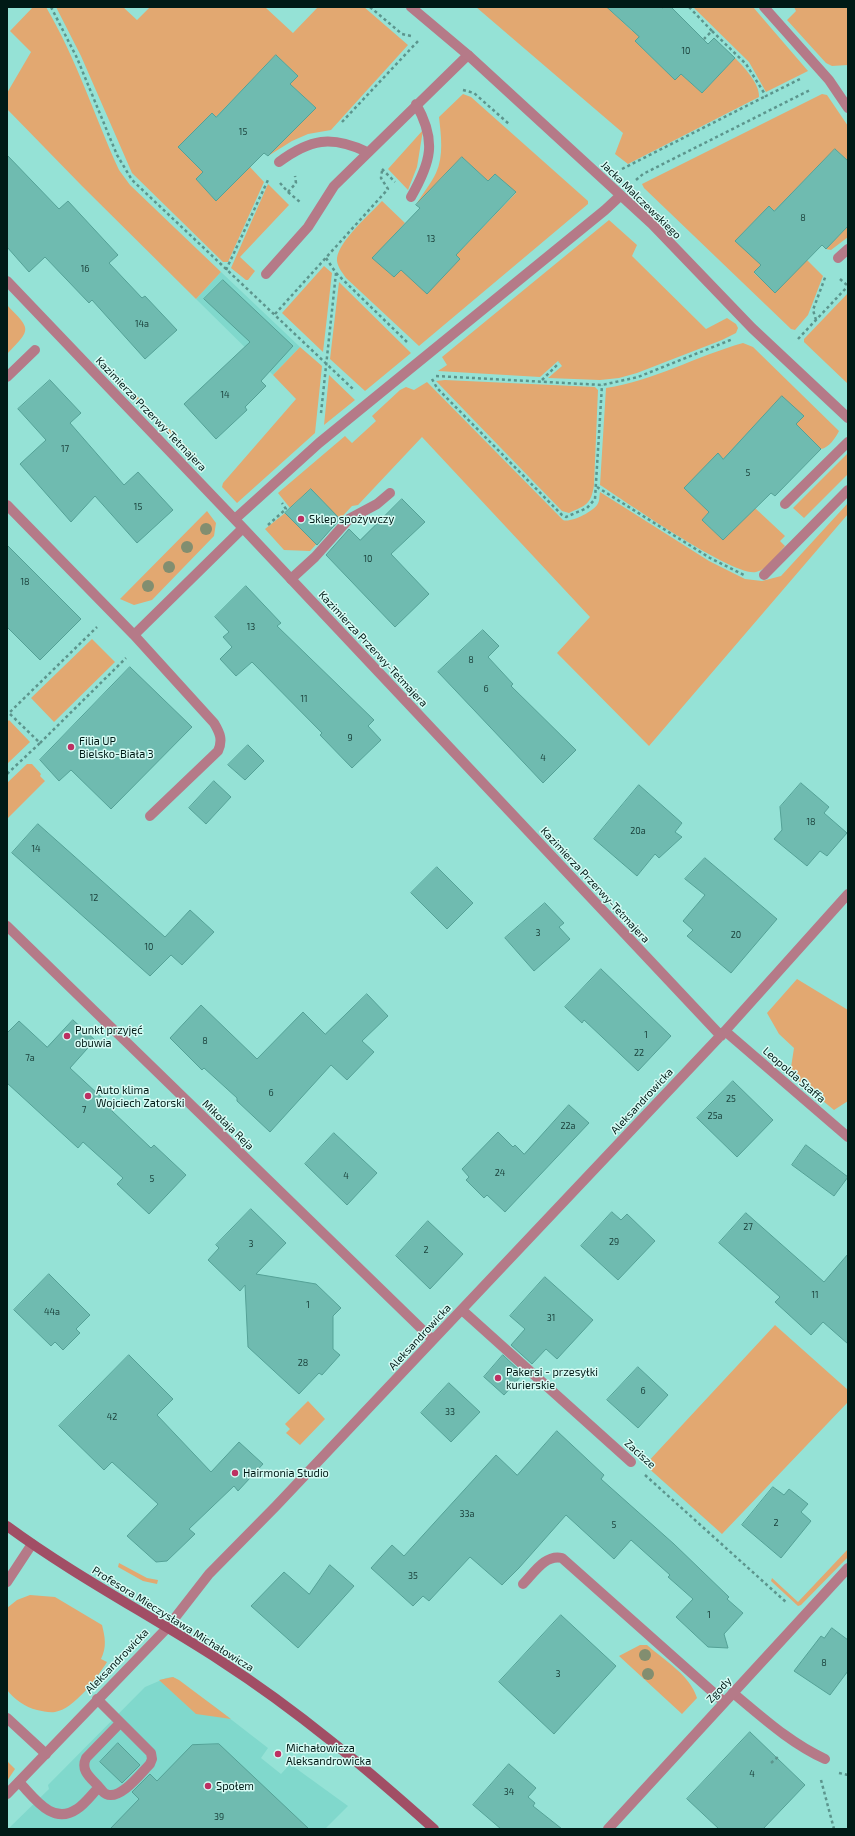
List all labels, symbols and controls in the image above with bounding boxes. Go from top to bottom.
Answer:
house number: 10 [681,46,691,56]
house number: 15 [239,127,247,137]
street label: Jacka Malczewskiego [598,158,684,242]
house number: 8 [800,213,806,223]
house number: 13 [427,234,435,244]
house number: 16 [81,264,89,274]
house number: 14a [135,319,149,329]
street label: Kazimierza Przerwy-Tetmajera [93,354,209,474]
house number: 14 [220,390,230,400]
house number: 17 [61,444,69,454]
house number: 5 [746,468,750,478]
house number: 15 [134,502,142,512]
place label: Sklep spożywczy [309,512,394,526]
marker: Sklep spożywczy [296,514,306,524]
house number: 10 [363,554,373,564]
house number: 18 [20,577,30,587]
street label: Kazimierza Przerwy-Tetmajera [316,588,430,710]
house number: 13 [247,622,255,632]
house number: 8 [468,655,474,665]
house number: 6 [483,684,489,694]
house number: 11 [300,694,308,704]
house number: 9 [347,733,353,743]
place label: Filia UP Bielsko-Biała 3 [79,734,154,760]
marker: Filia UP Bielsko-Biała 3 [66,742,76,752]
house number: 4 [540,753,546,763]
house number: 18 [806,817,816,827]
street label: Kazimierza Przerwy-Tetmajera [538,824,652,946]
house number: 20a [630,826,646,836]
house number: 14 [31,844,41,854]
house number: 12 [90,893,98,903]
house number: 3 [535,928,541,938]
house number: 20 [731,930,741,940]
house number: 10 [144,942,154,952]
place label: Punkt przyjęć obuwia [75,1023,143,1049]
house number: 1 [644,1030,648,1040]
marker: Punkt przyjęć obuwia [62,1031,72,1041]
house number: 8 [202,1036,208,1046]
street label: Leopolda Staffa [760,1044,828,1106]
house number: 22 [634,1048,644,1058]
house number: 7a [25,1053,35,1063]
street label: Aleksandrowicka [608,1065,676,1137]
place label: Auto klima Wojciech Zatorski [96,1083,184,1109]
house number: 6 [268,1088,274,1098]
marker: Auto klima Wojciech Zatorski [83,1091,93,1101]
house number: 25 [726,1094,736,1104]
street label: Mikołaja Reja [200,1097,256,1153]
house number: 7 [82,1105,86,1115]
house number: 25a [708,1111,722,1121]
house number: 22a [560,1121,576,1131]
house number: 24 [495,1168,505,1178]
house number: 4 [343,1171,349,1181]
house number: 5 [150,1174,154,1184]
house number: 27 [743,1222,753,1232]
house number: 29 [609,1237,619,1247]
house number: 3 [248,1239,254,1249]
house number: 2 [423,1245,429,1255]
house number: 11 [811,1290,819,1300]
house number: 1 [306,1300,310,1310]
street label: Aleksandrowicka [386,1301,454,1373]
house number: 44a [44,1307,60,1317]
house number: 31 [547,1313,555,1323]
house number: 28 [298,1358,308,1368]
place label: Pakersi - przesyłki kurierskie [506,1365,598,1391]
marker: Pakersi - przesyłki kurierskie [493,1373,503,1383]
house number: 6 [640,1386,646,1396]
house number: 33 [445,1407,455,1417]
house number: 42 [107,1412,117,1422]
street label: Zacisze [622,1437,658,1471]
place label: Hairmonia Studio [243,1466,329,1480]
marker: Hairmonia Studio [230,1468,240,1478]
house number: 33a [460,1509,474,1519]
house number: 2 [773,1518,779,1528]
house number: 5 [612,1520,616,1530]
street label: Profesora Mieczysława Michałowicza [90,1563,256,1675]
house number: 35 [408,1571,418,1581]
house number: 1 [707,1610,711,1620]
street label: Aleksandrowicka [83,1626,151,1696]
house number: 8 [821,1658,827,1668]
house number: 3 [555,1669,561,1679]
street label: Zgody [704,1674,734,1706]
place label: Michałowicza Aleksandrowicka [286,1741,371,1767]
marker: Michałowicza Aleksandrowicka [273,1749,283,1759]
house number: 4 [749,1769,755,1779]
place label: Społem [216,1779,254,1793]
marker: Społem [203,1781,213,1791]
house number: 34 [504,1787,514,1797]
house number: 39 [214,1812,224,1822]

